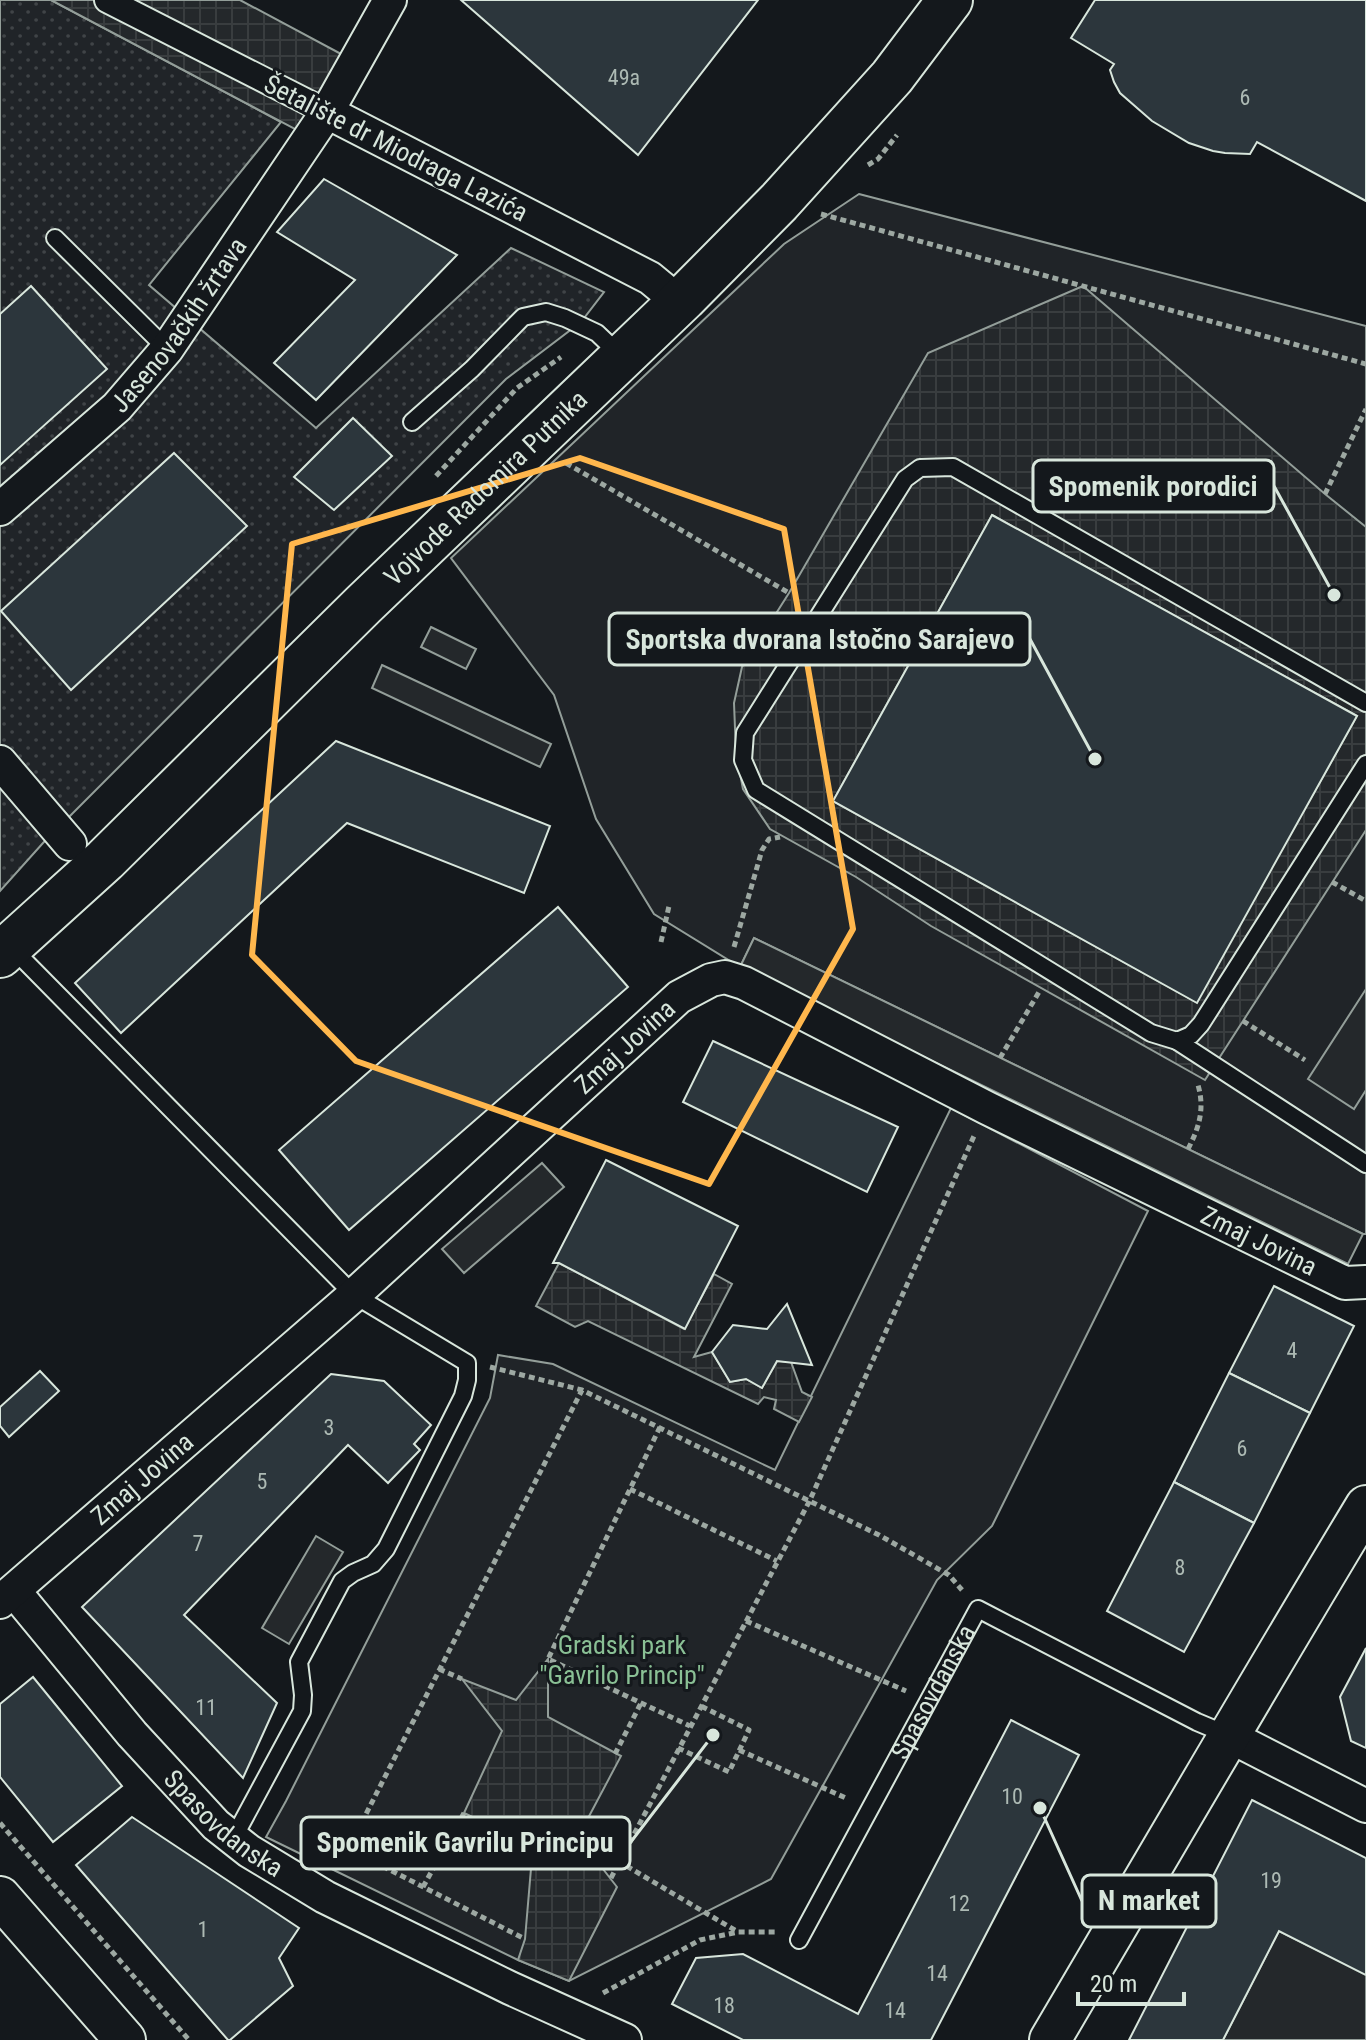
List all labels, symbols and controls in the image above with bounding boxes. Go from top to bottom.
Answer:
house number: 49a [608,65,640,90]
street label: Šetalište dr Miodraga Lazića [259,68,533,228]
house number: 6 [1240,85,1250,110]
street label: Jasenovačkih žrtava [104,232,253,418]
street label: Vojvode Radomira Putnika [378,384,593,592]
callout: Spomenik porodici [1033,460,1274,512]
text: Spomenik porodici [1048,470,1258,503]
callout: Sportska dvorana Istočno Sarajevo [609,613,1030,665]
text: Sportska dvorana Istočno Sarajevo [626,623,1015,656]
street label: Zmaj Jovina [569,993,681,1100]
street label: Zmaj Jovina [1196,1200,1322,1282]
house number: 4 [1287,1338,1298,1363]
house number: 3 [324,1415,334,1440]
street label: Zmaj Jovina [85,1427,199,1531]
house number: 6 [1237,1436,1247,1461]
house number: 5 [257,1469,267,1494]
house number: 7 [193,1531,203,1556]
house number: 8 [1175,1555,1185,1580]
street label: Spasovdanska [885,1620,982,1764]
park label: Gradski park "Gavrilo Princip" [539,1630,705,1690]
house number: 11 [195,1695,217,1720]
street label: Spasovdanska [158,1764,288,1883]
house number: 10 [1001,1784,1023,1809]
callout: Spomenik Gavrilu Principu [301,1817,630,1869]
text: Spomenik Gavrilu Principu [317,1826,613,1859]
house number: 19 [1260,1868,1282,1893]
callout: N market [1082,1875,1216,1927]
text: N market [1098,1884,1200,1917]
house number: 12 [948,1891,970,1916]
house number: 1 [198,1917,208,1942]
scale bar [1078,1956,1184,2006]
house number: 14 [926,1961,948,1986]
text: 20 m [1090,1970,1137,1998]
house number: 18 [713,1993,735,2018]
house number: 14 [884,1998,906,2023]

